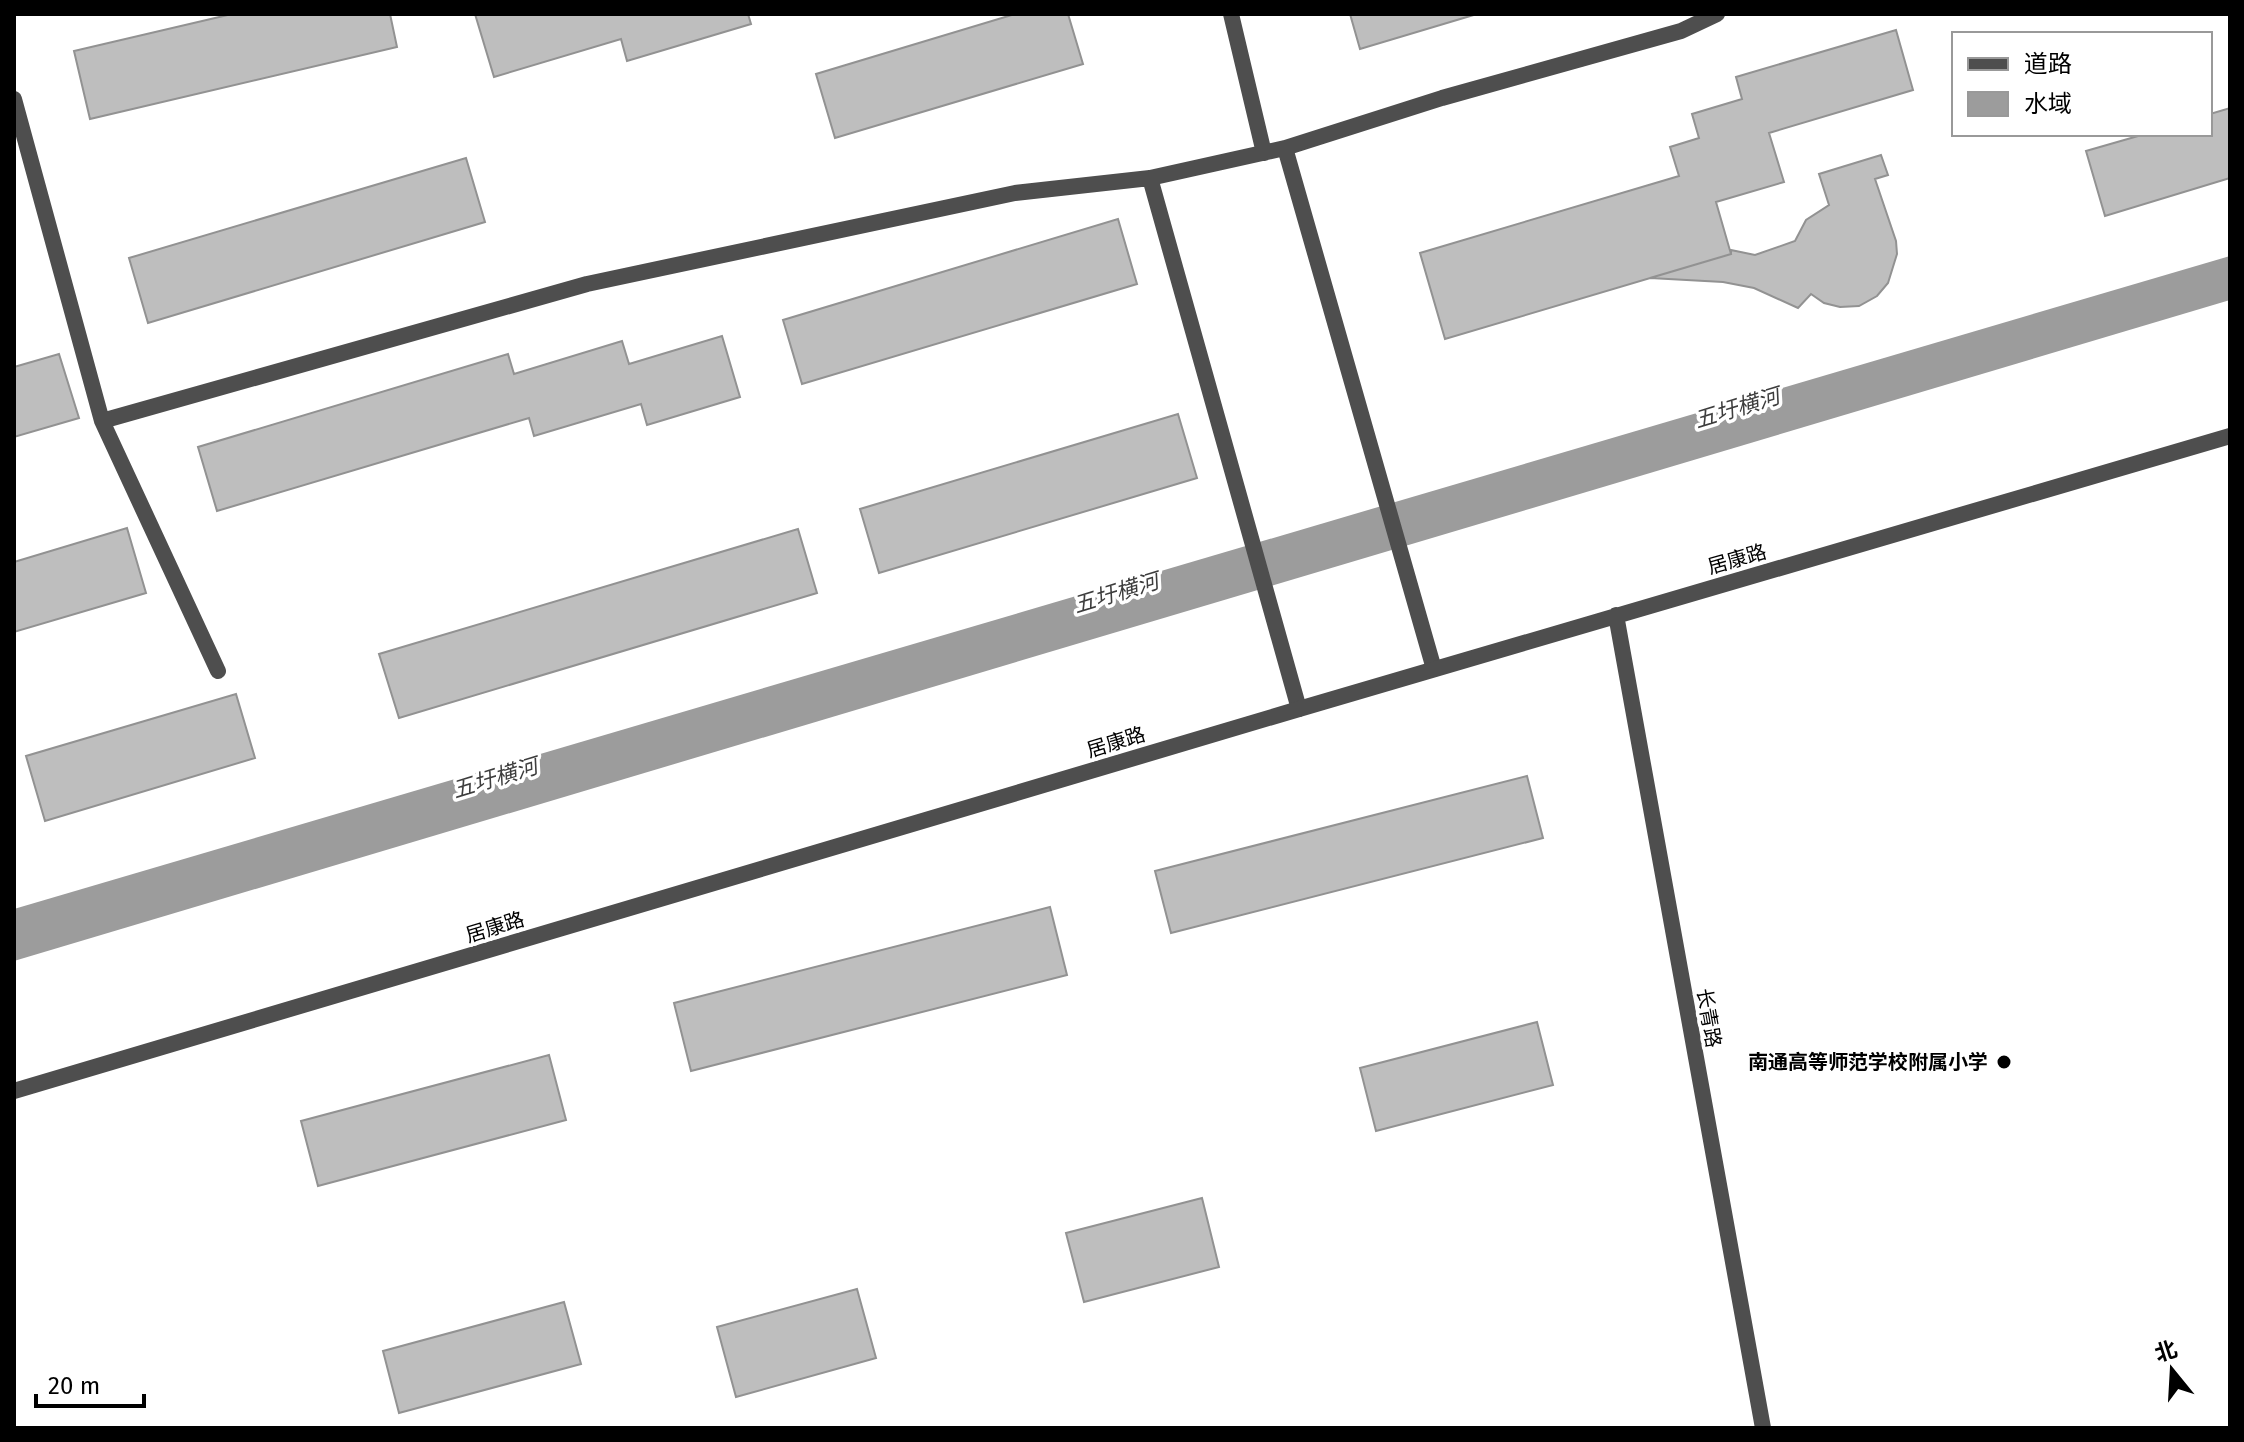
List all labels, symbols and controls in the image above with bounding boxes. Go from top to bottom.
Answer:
legend [1952,32,2212,136]
text: 道路 [2024,50,2072,78]
text: 水域 [2024,90,2072,118]
water label: 五圩横河 [1691,381,1787,434]
street label: 居康路 [1705,539,1769,579]
water label: 五圩横河 [1070,566,1166,619]
street label: 居康路 [1084,722,1148,762]
water label: 五圩横河 [449,751,545,804]
street label: 居康路 [463,907,527,947]
street label: 长青路 [1692,986,1726,1050]
place label: 南通高等师范学校附属小学 [1748,1050,1988,1074]
marker: 南通高等师范学校附属小学 [1995,1053,2013,1071]
north arrow [2132,1330,2212,1410]
text: 北 [2151,1335,2181,1368]
scale bar [36,1358,144,1408]
text: 20 m [48,1372,100,1400]

